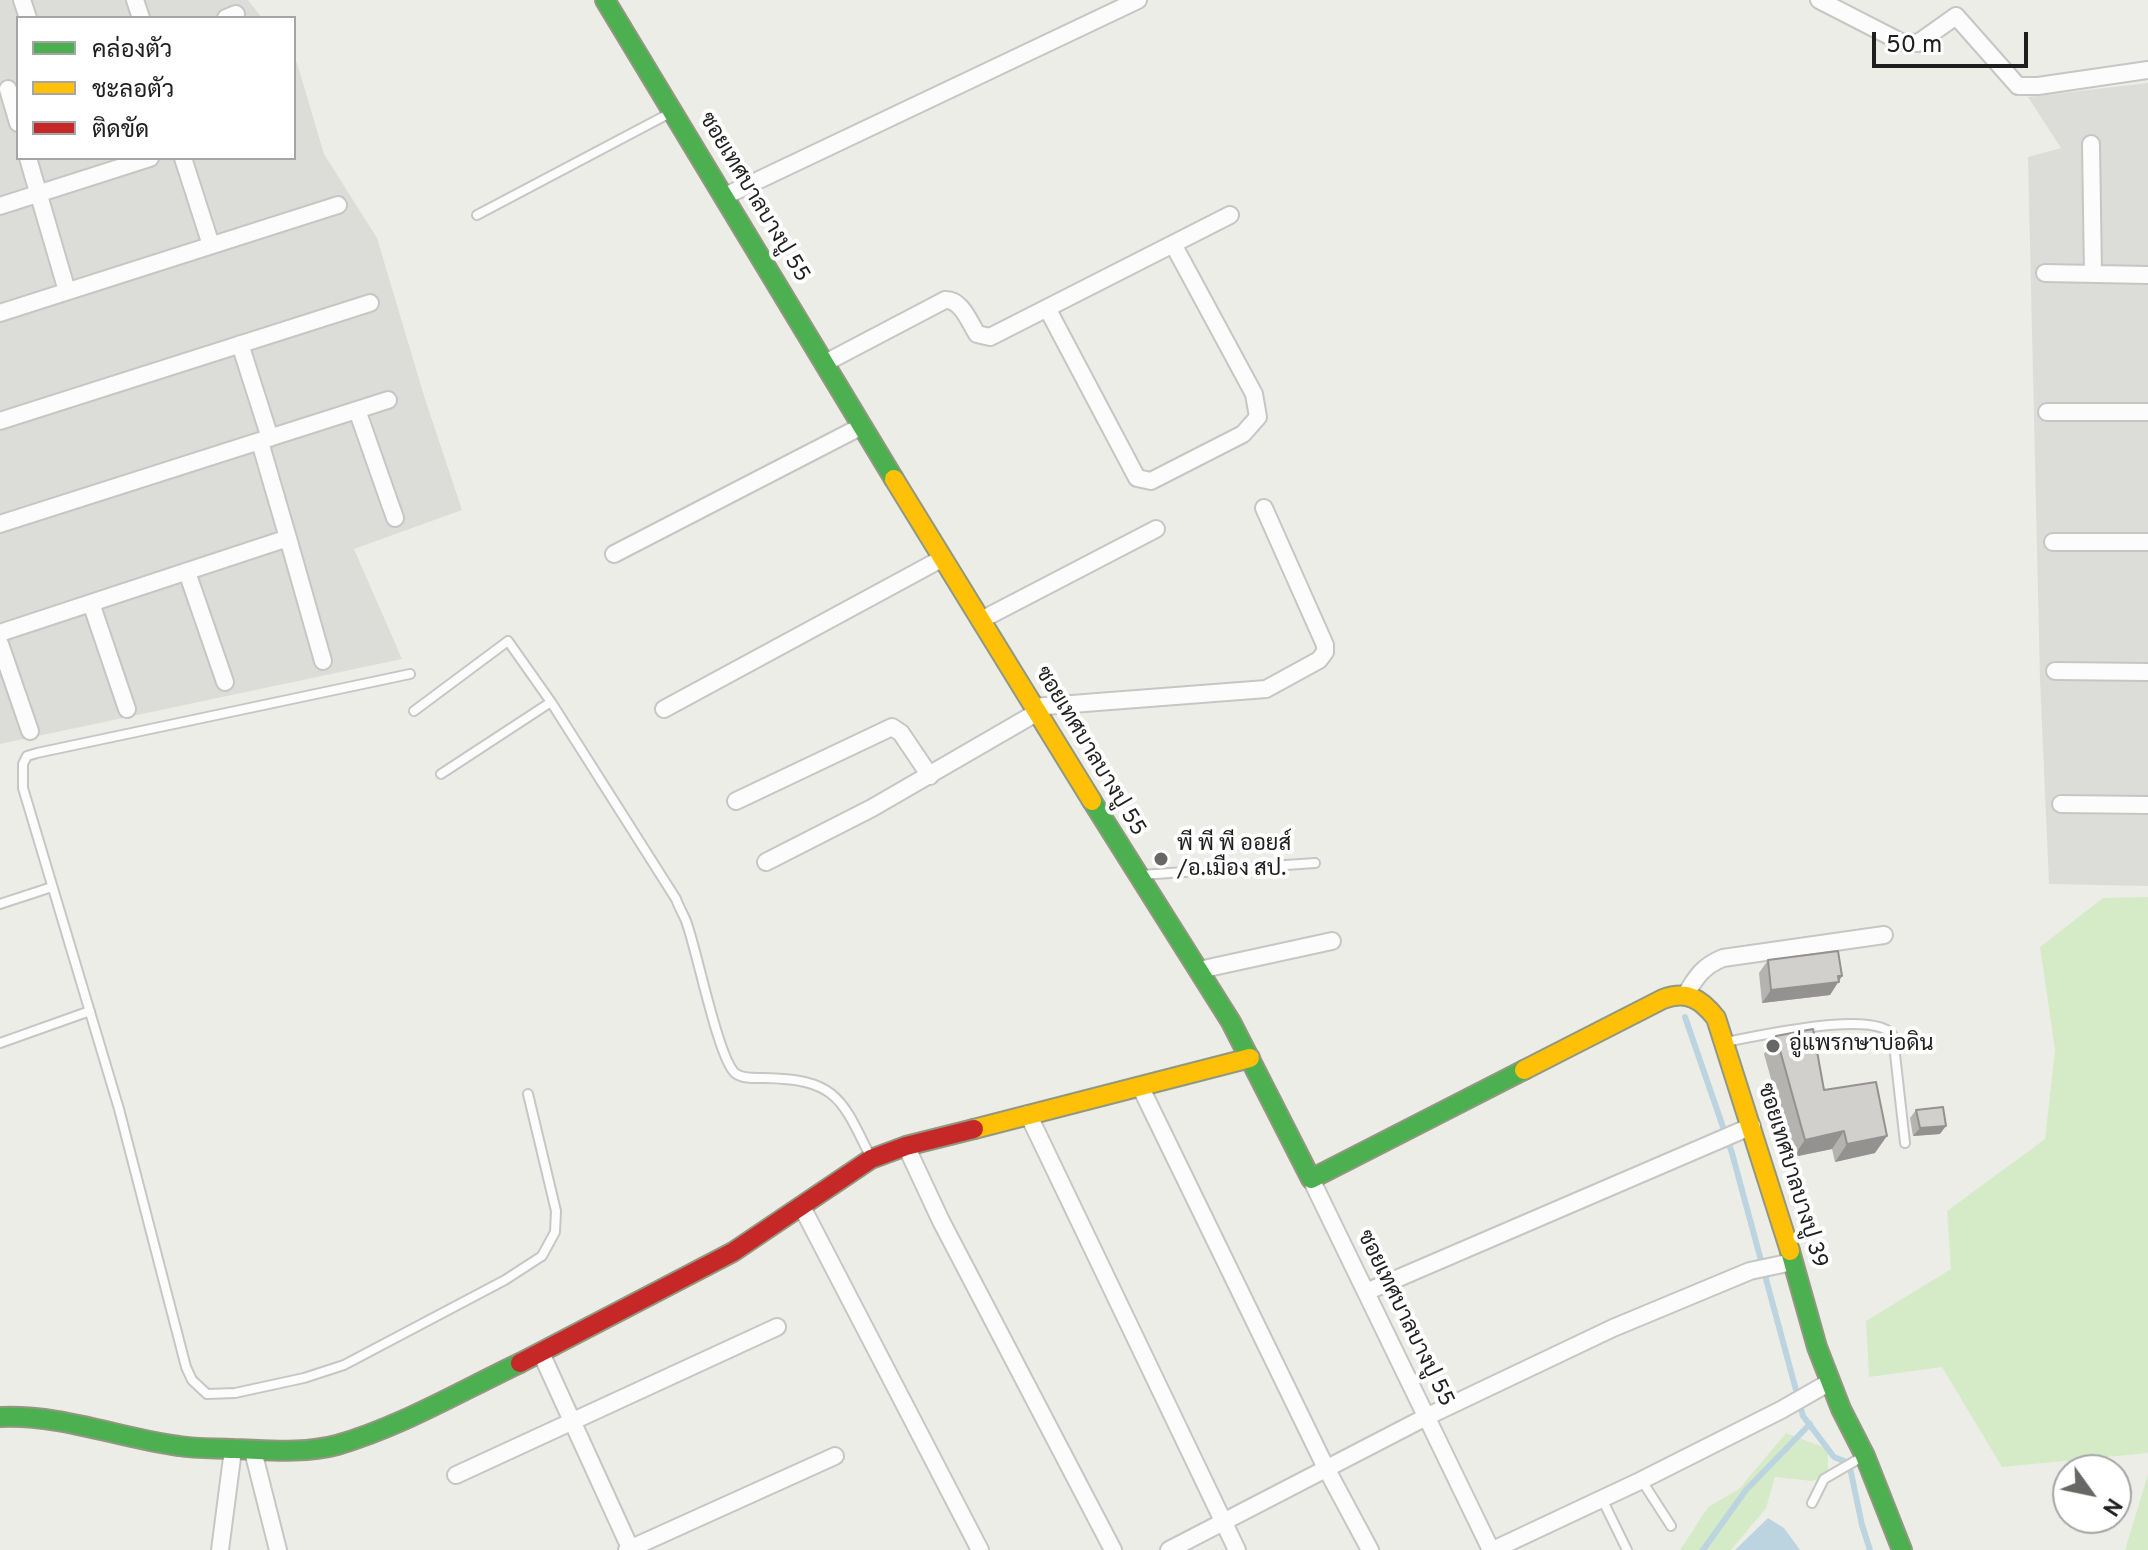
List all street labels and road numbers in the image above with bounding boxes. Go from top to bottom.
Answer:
street label: ซอยเทศบาลบางปู 55 [692,109,814,287]
street label: ซอยเทศบาลบางปู 55 [1028,663,1150,841]
street label: ซอยเทศบาลบางปู 39 [1750,1081,1832,1271]
street label: ซอยเทศบาลบางปู 55 [1350,1227,1458,1411]

